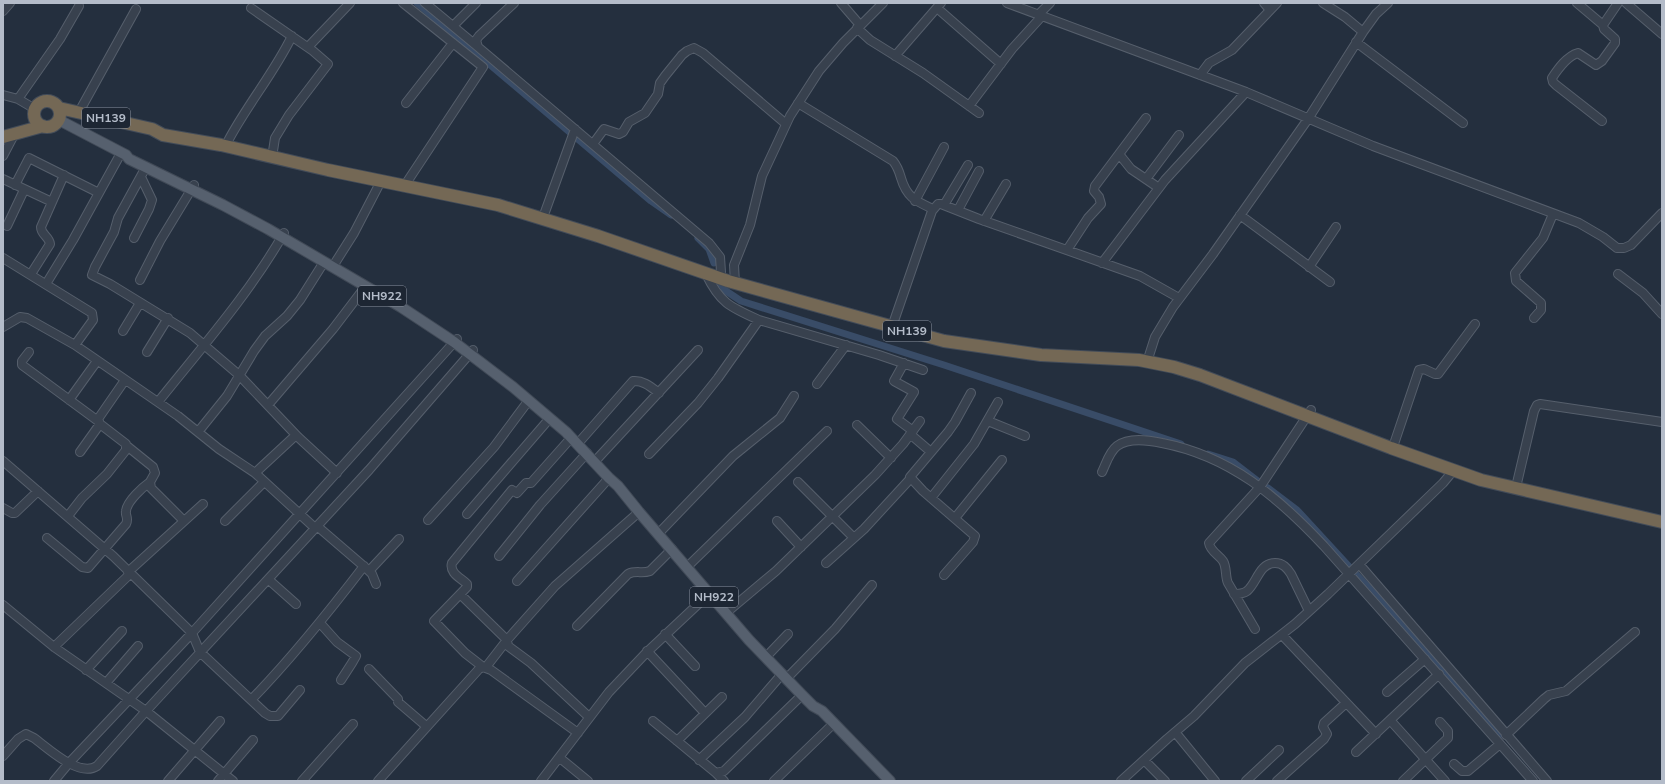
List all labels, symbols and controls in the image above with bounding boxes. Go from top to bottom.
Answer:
road number: NH139 [82,108,130,128]
road number: NH922 [358,286,406,306]
road number: NH139 [883,321,931,341]
road number: NH922 [690,587,738,607]

